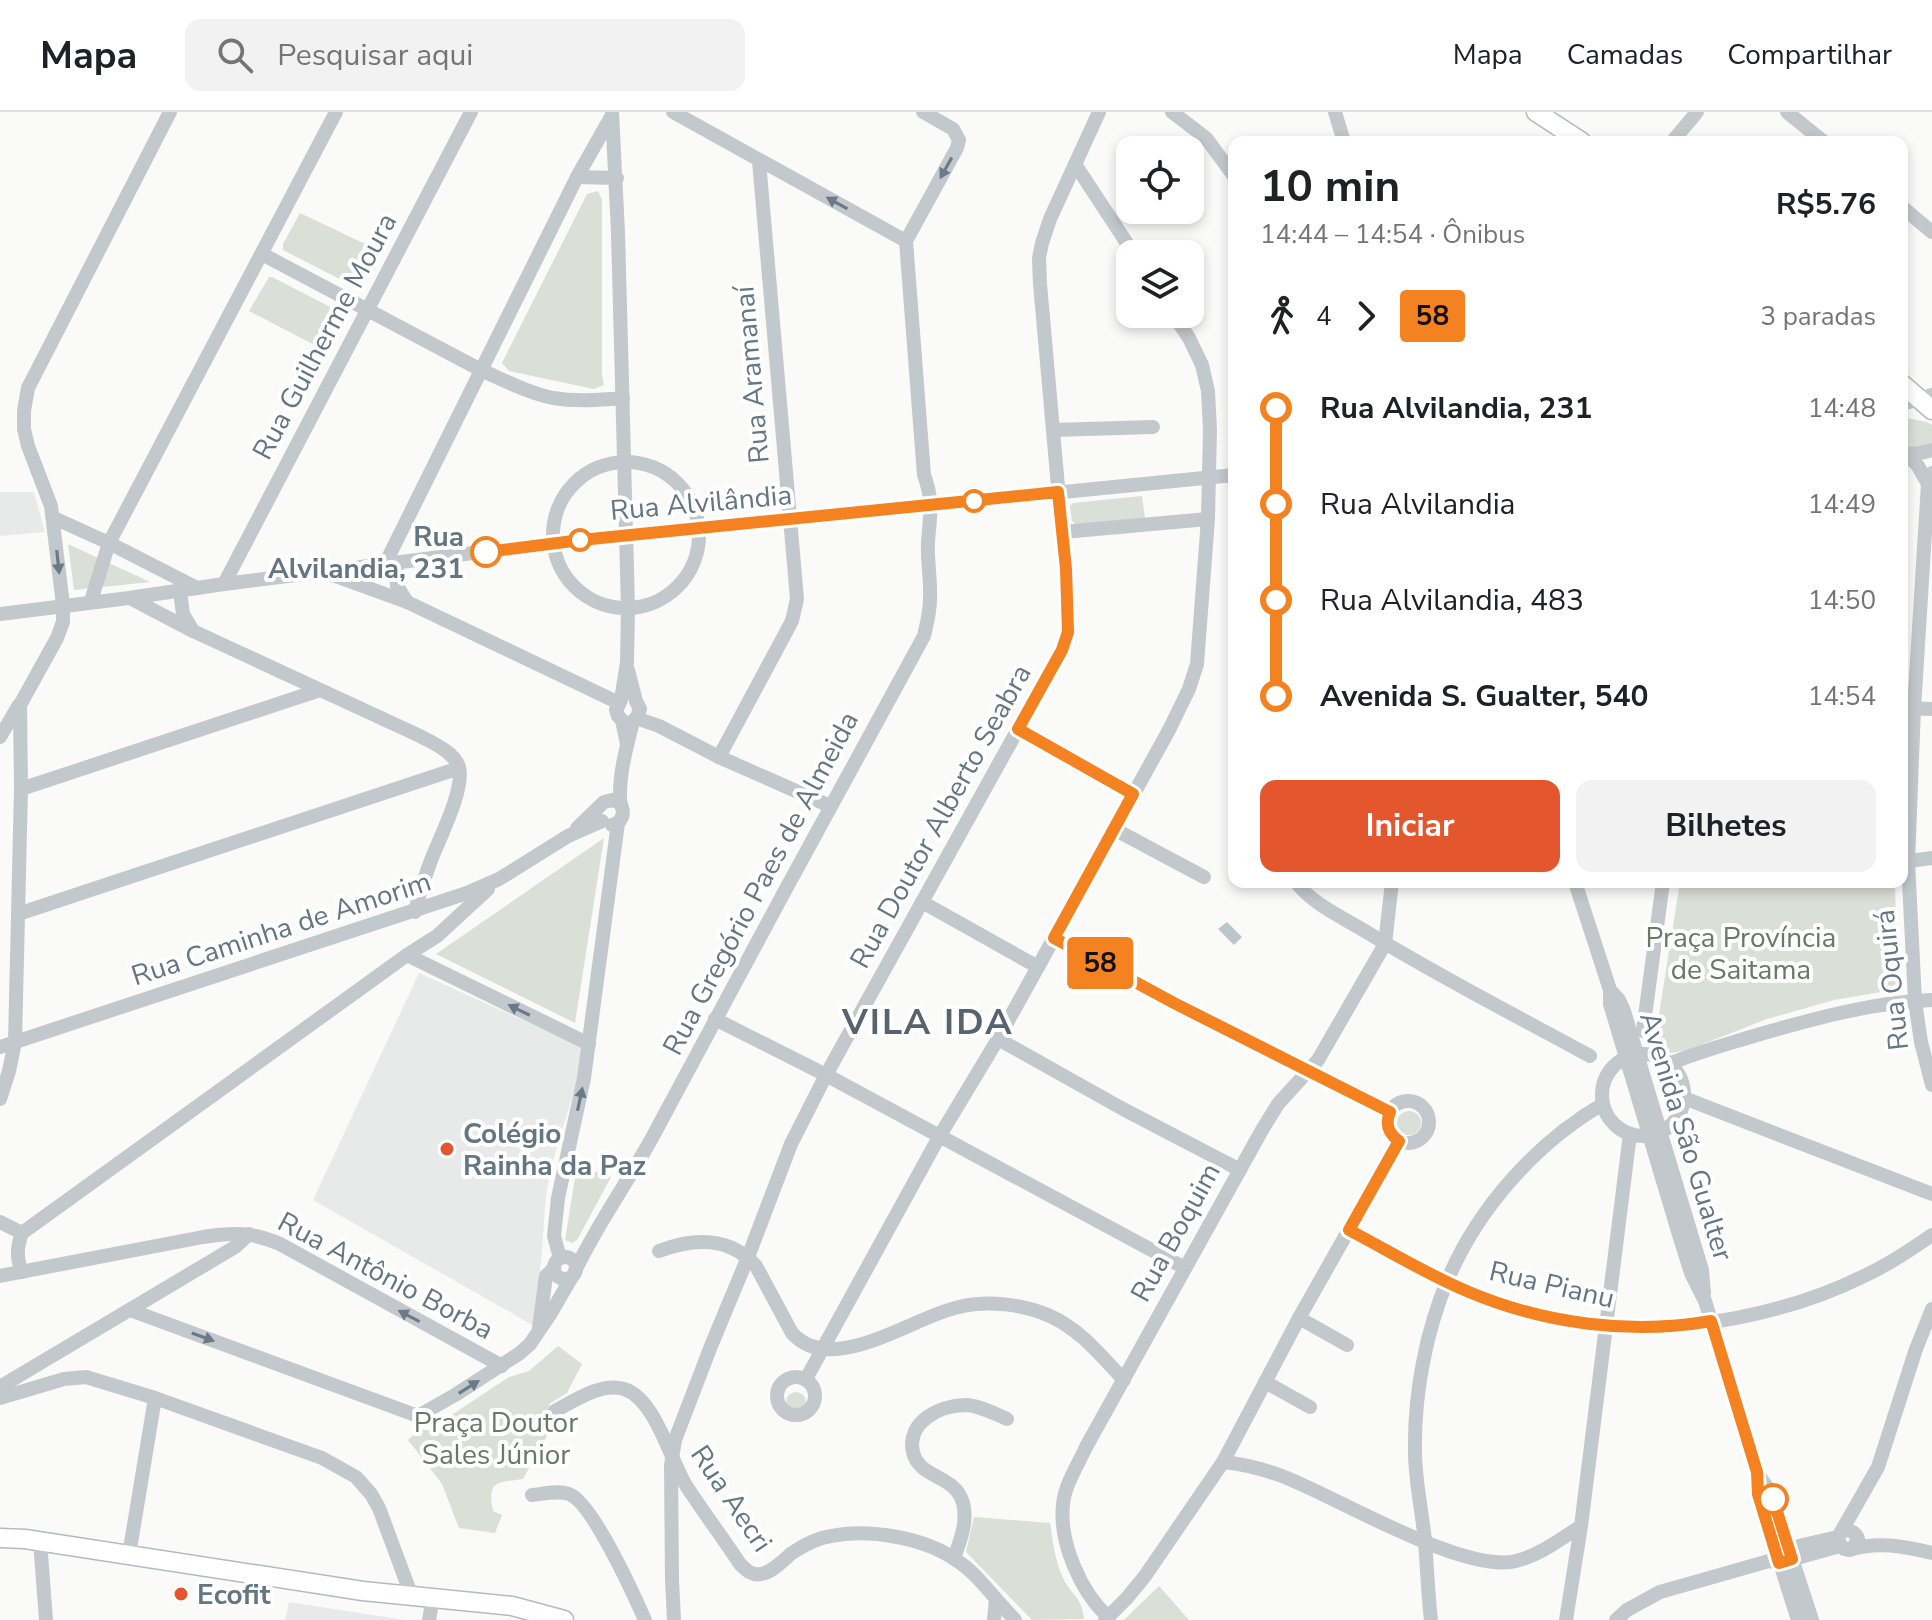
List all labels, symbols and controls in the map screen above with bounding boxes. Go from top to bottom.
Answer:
search box [185,19,745,91]
text: Mapa [40,30,137,81]
icon: search [213,33,257,77]
text: Pesquisar aqui [277,35,473,76]
text: Mapa [1453,36,1523,74]
text: Camadas [1567,36,1683,74]
text: Compartilhar [1727,36,1892,74]
map controls [1116,136,1204,328]
button: locate [1116,136,1204,224]
one-way arrow [939,156,952,179]
text: 10 min [1260,157,1400,217]
text: R$5.76 [1776,184,1876,225]
one-way arrow [826,197,848,211]
street label: Rua Guilherme Moura [244,207,406,466]
text: 14:44 – 14:54 · Ônibus [1260,217,1525,252]
button: layers [1116,240,1204,328]
street label: Rua Aramanaí [725,283,779,465]
icon: walk [1260,294,1304,338]
icon: forward [1344,294,1388,338]
text: 58 [1416,297,1449,335]
text: 4 [1316,299,1332,334]
text: 3 paradas [1760,299,1876,334]
text: Rua Alvilandia, 231 [1320,388,1593,429]
text: 14:48 [1808,391,1876,426]
street label: Rua Alvilândia [609,476,794,530]
text: Rua Alvilandia [1320,484,1516,525]
text: 14:49 [1808,487,1876,522]
unlabelled marker [963,490,985,512]
place label: Rua Alvilandia, 231 [268,518,464,588]
unlabelled marker [569,529,591,551]
marker: Rua Alvilandia, 231 [471,537,501,567]
one-way arrow [52,550,65,575]
text: Rua Alvilandia, 483 [1320,580,1584,621]
text: 14:50 [1808,583,1876,618]
street label: Rua Doutor Alberto Seabra [841,658,1040,975]
text: Avenida S. Gualter, 540 [1320,676,1648,717]
text: 14:54 [1808,679,1876,714]
street label: Rua Gregório Paes de Almeida [654,705,868,1062]
button: Iniciar [1260,780,1560,872]
button: Bilhetes [1576,780,1876,872]
street label: Rua Caminha de Amorim [127,863,436,995]
street label: Rua Oquirá [1866,908,1918,1052]
park label: Praça Província de Saitama [1646,919,1836,989]
line badge: 58 [1064,937,1136,989]
text: 58 [1083,944,1117,982]
district label: VILA IDA [841,998,1014,1047]
one-way arrow [507,1003,530,1017]
street label: Avenida São Gualter [1630,1007,1742,1265]
one-way arrow [574,1087,587,1112]
place label: Colégio Rainha da Paz [463,1115,646,1185]
marker: Colégio Rainha da Paz [438,1140,456,1158]
street label: Rua Boquim [1122,1156,1230,1309]
street label: Rua Antônio Borba [271,1203,500,1349]
street label: Rua Pianu [1486,1252,1618,1318]
one-way arrow [398,1310,420,1324]
one-way arrow [191,1331,215,1344]
one-way arrow [458,1380,480,1394]
park label: Praça Doutor Sales Júnior [414,1404,578,1474]
street label: Rua Aecri [682,1438,781,1559]
unlabelled marker [1758,1484,1788,1514]
place label: Ecofit [197,1576,271,1614]
marker: Ecofit [172,1585,190,1603]

